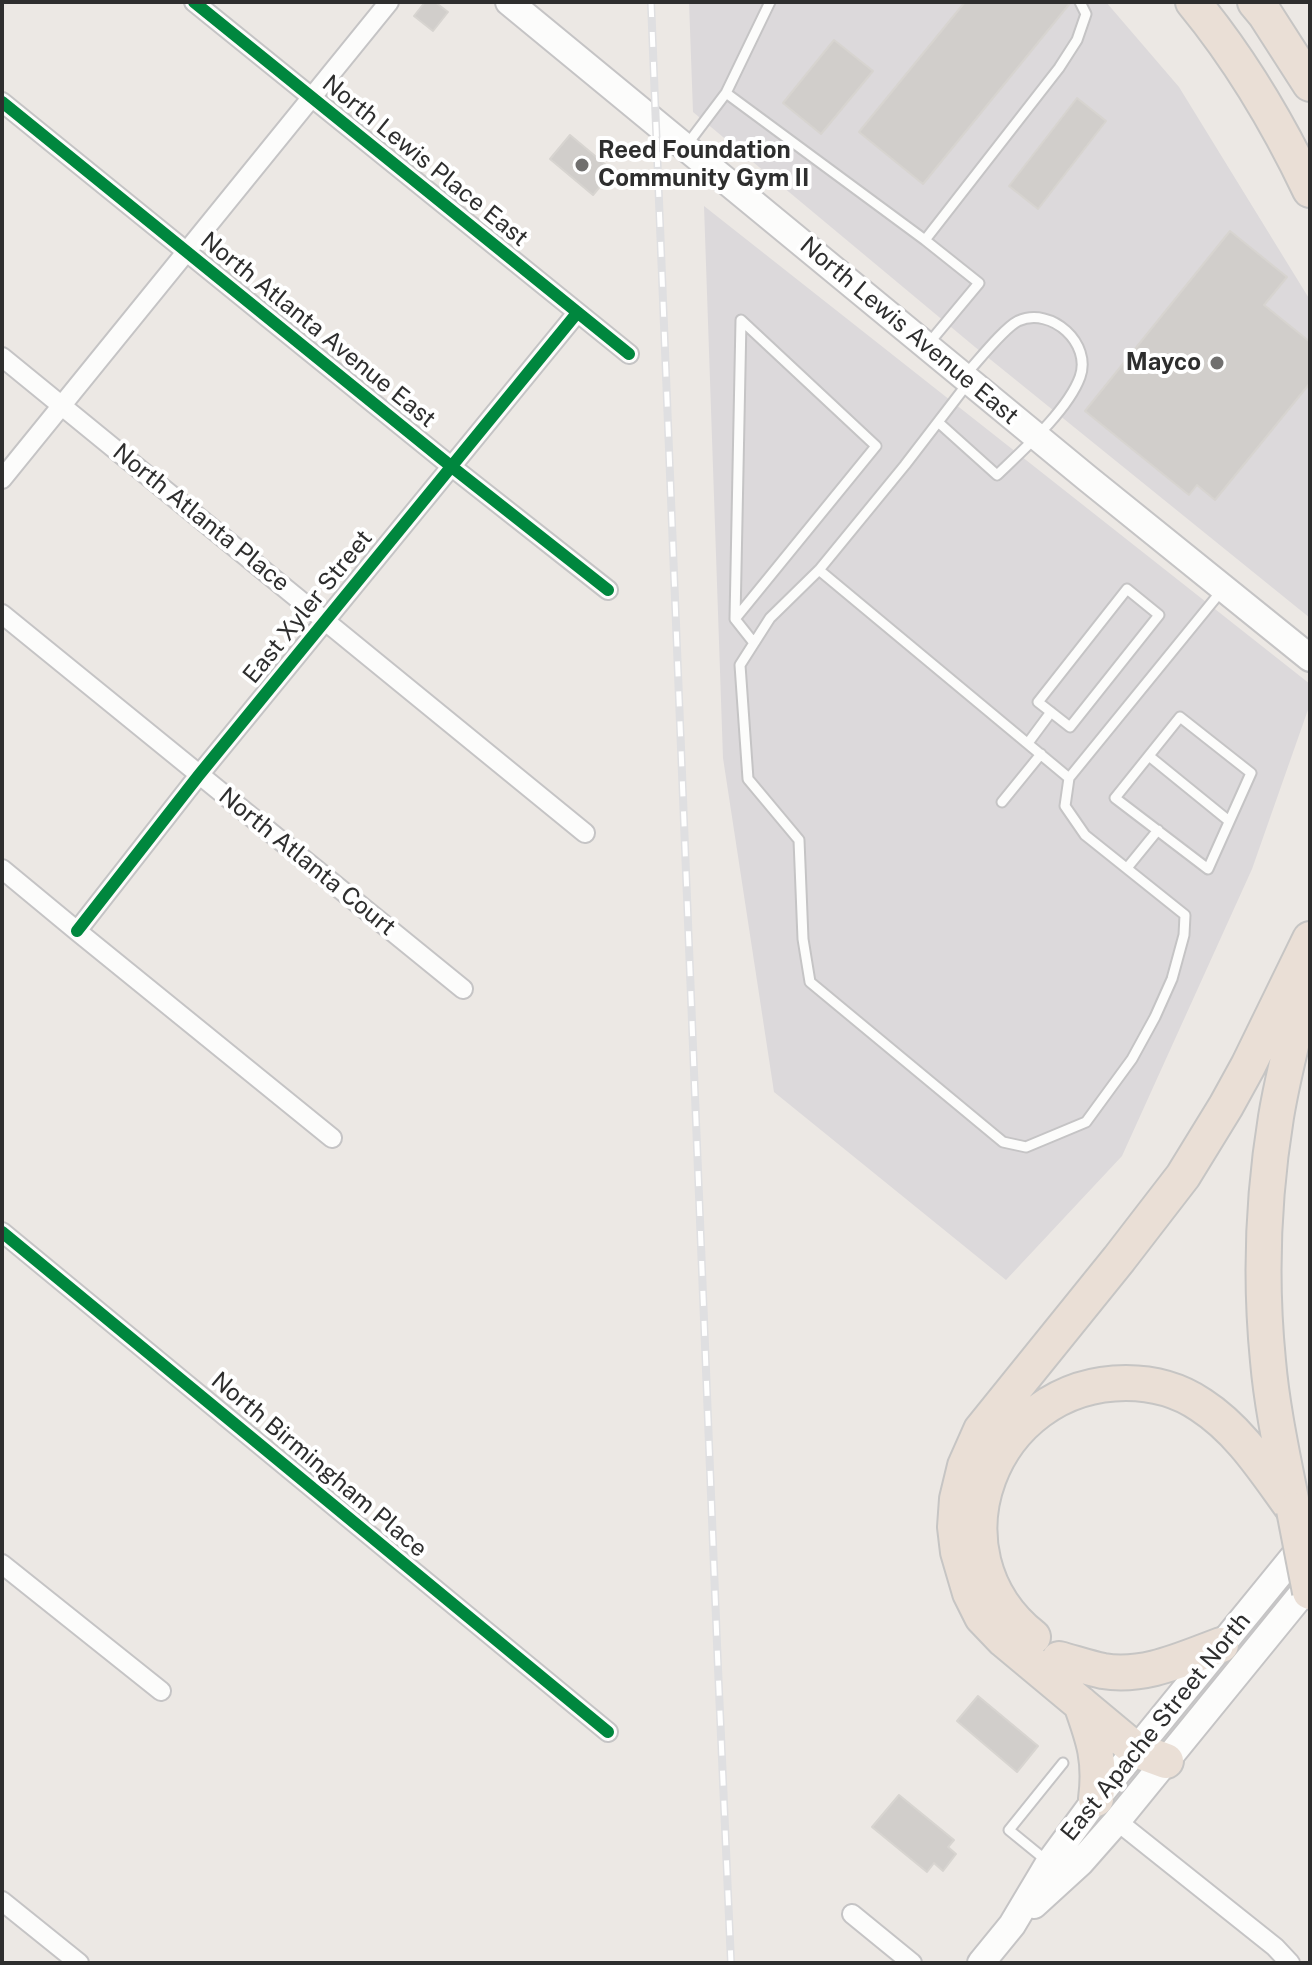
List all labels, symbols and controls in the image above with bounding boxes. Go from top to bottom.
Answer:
street label: North Lewis Place East [316,69,534,253]
place label: Reed Foundation Community Gym II [598,137,809,193]
marker: Reed Foundation Community Gym II [573,156,591,174]
street label: North Atlanta Avenue East [195,226,441,434]
street label: North Lewis Avenue East [794,231,1024,431]
place label: Mayco [1126,349,1201,377]
marker: Mayco [1208,354,1226,372]
street label: North Atlanta Place [107,438,295,598]
street label: East Xyler Street [237,525,379,689]
street label: North Atlanta Court [213,782,401,942]
street label: North Birmingham Place [205,1366,433,1564]
street label: East Apache Street North [1055,1607,1257,1847]

